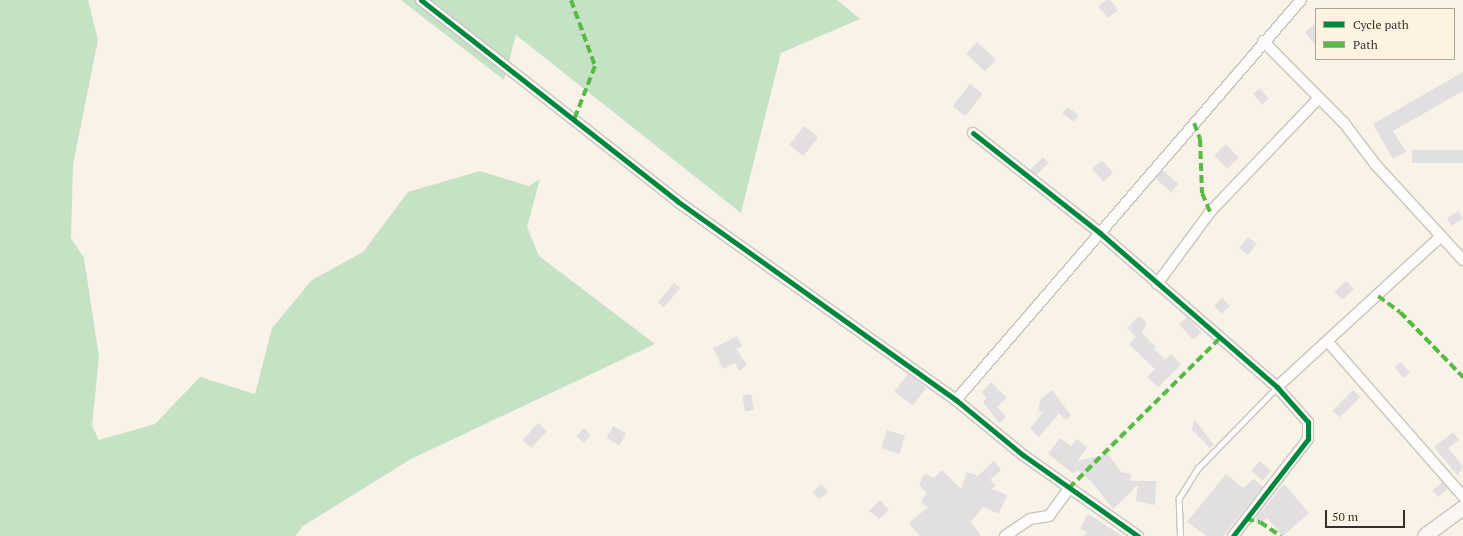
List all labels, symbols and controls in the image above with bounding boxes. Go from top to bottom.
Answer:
legend [1315,8,1455,60]
text: Cycle path [1353,17,1409,32]
text: Path [1353,37,1378,52]
scale bar [1327,502,1407,528]
text: 50 m [1332,509,1358,524]

